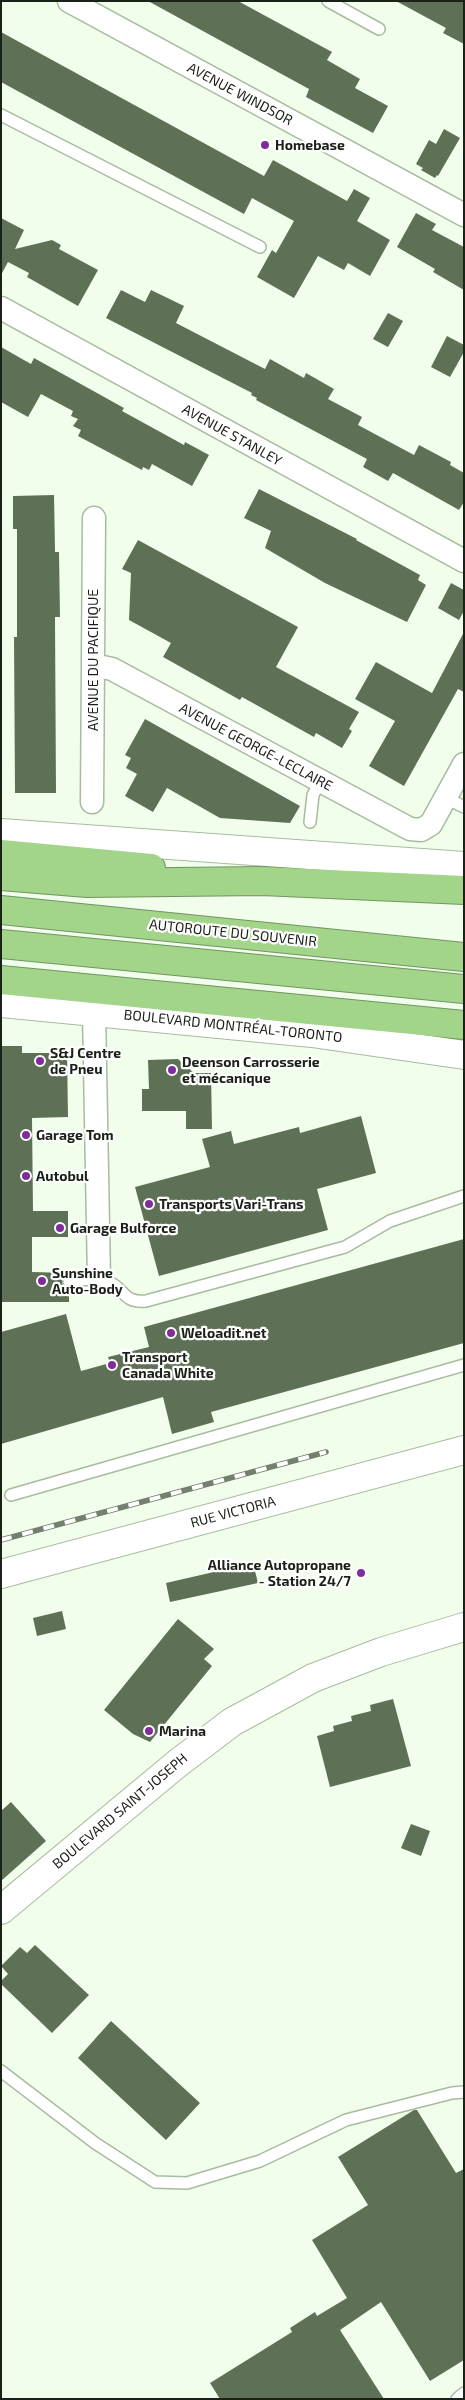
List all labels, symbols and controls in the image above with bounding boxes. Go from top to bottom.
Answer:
street label: AVENUE WINDSOR [185,59,295,129]
place label: Homebase [275,137,345,153]
marker: Homebase [259,139,271,151]
street label: AVENUE STANLEY [179,401,285,469]
street label: AVENUE DU PACIFIQUE [85,589,101,731]
street label: AVENUE GEORGE-LECLAIRE [176,699,336,795]
street label: AUTOROUTE DU SOUVENIR [148,916,318,950]
street label: BOULEVARD MONTRÉAL-TORONTO [123,1006,343,1046]
place label: S&J Centre de Pneu [50,1045,121,1078]
place label: Deenson Carrosserie et mécanique [182,1054,320,1086]
marker: S&J Centre de Pneu [34,1055,46,1067]
marker: Deenson Carrosserie et mécanique [166,1064,178,1076]
place label: Garage Tom [36,1127,114,1143]
marker: Garage Tom [20,1129,32,1141]
place label: Autobul [36,1168,89,1184]
marker: Autobul [20,1170,32,1182]
place label: Transports Vari-Trans [159,1196,304,1212]
marker: Transports Vari-Trans [143,1198,155,1210]
place label: Garage Bulforce [70,1220,176,1236]
marker: Garage Bulforce [54,1222,66,1234]
place label: Sunshine Auto-Body [52,1265,123,1298]
marker: Sunshine Auto-Body [36,1275,48,1287]
place label: Weloadit.net [181,1325,267,1341]
marker: Weloadit.net [165,1327,177,1339]
place label: Transport Canada White [122,1349,214,1381]
marker: Transport Canada White [106,1359,118,1371]
street label: RUE VICTORIA [189,1493,277,1531]
place label: Alliance Autopropane - Station 24/7 [208,1557,351,1590]
marker: Alliance Autopropane - Station 24/7 [355,1567,367,1579]
place label: Marina [159,1723,206,1739]
marker: Marina [143,1725,155,1737]
street label: BOULEVARD SAINT-JOSEPH [49,1750,191,1872]

